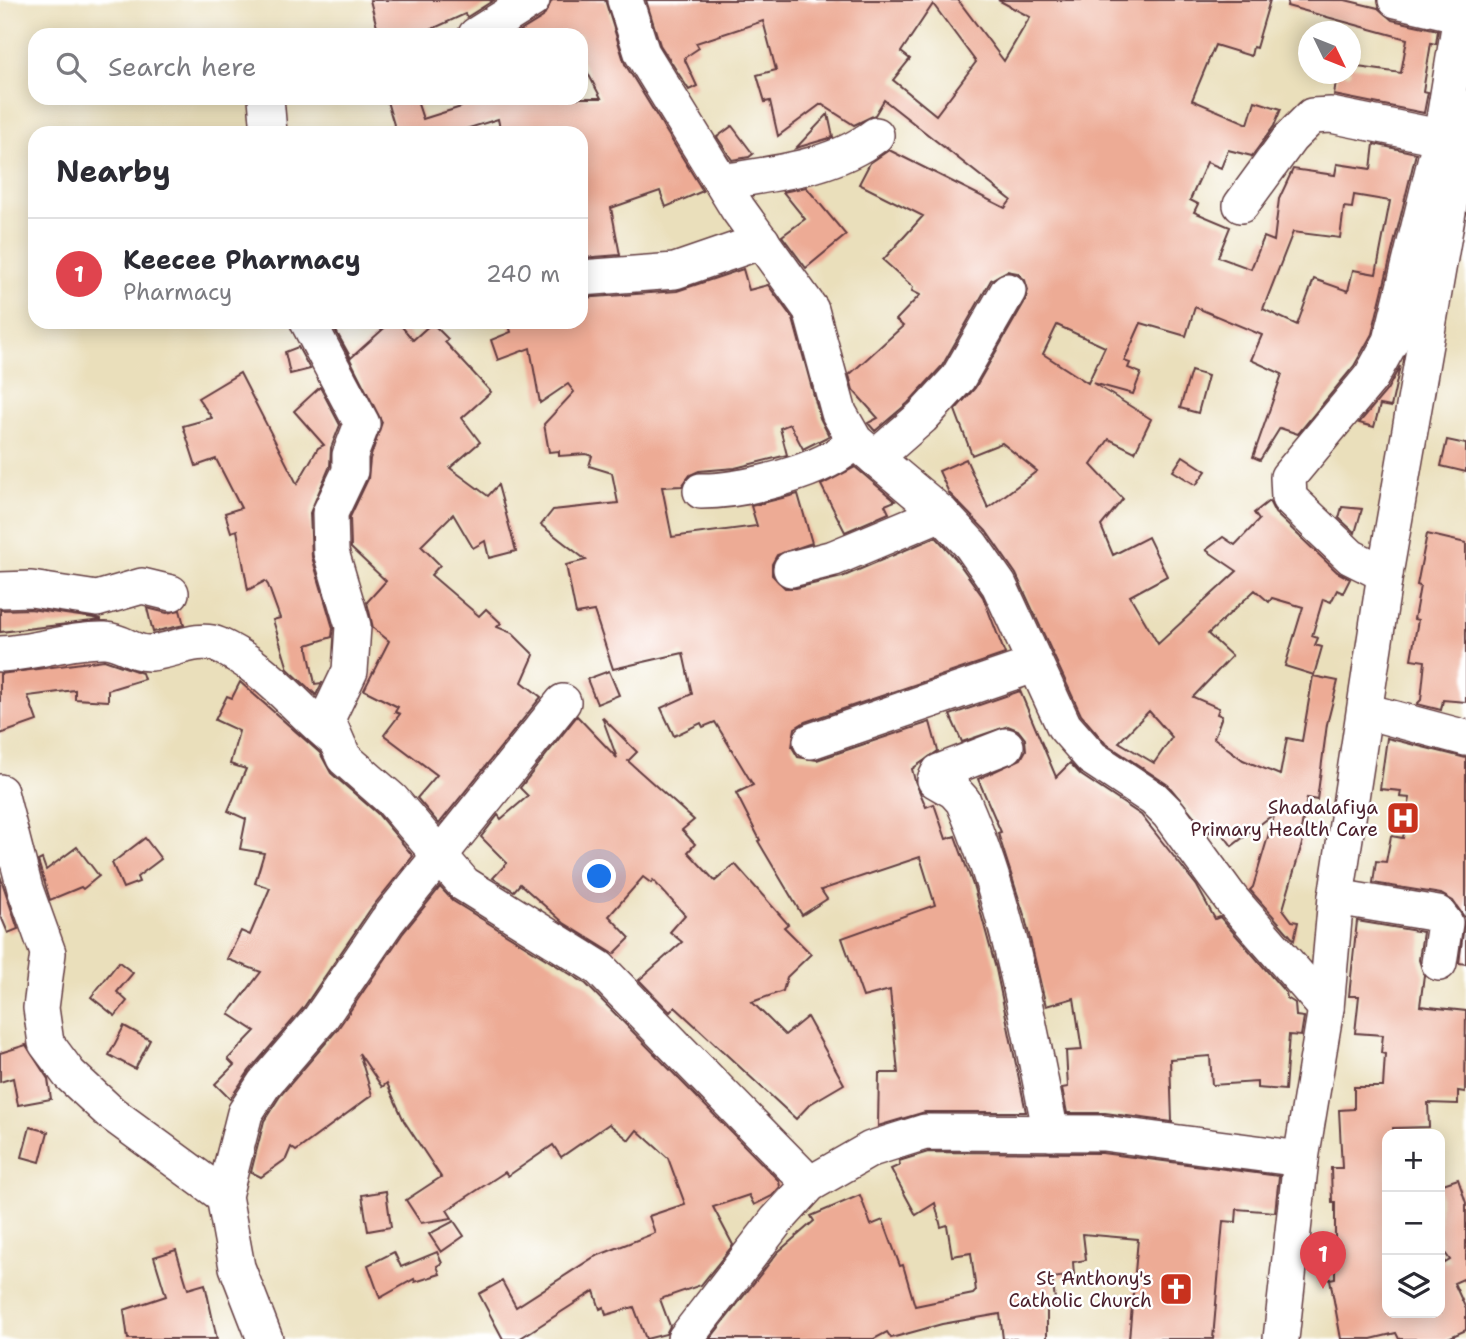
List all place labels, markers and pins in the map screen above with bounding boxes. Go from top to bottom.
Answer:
place label: Shadalafiya Primary Health Care [1191,795,1378,842]
hospital icon: Shadalafiya Primary Health Care [1384,799,1422,837]
pin: 1 [1300,1231,1346,1289]
place label: St Anthony's Catholic Church [1008,1266,1152,1313]
church icon: St Anthony's Catholic Church [1157,1270,1195,1308]

